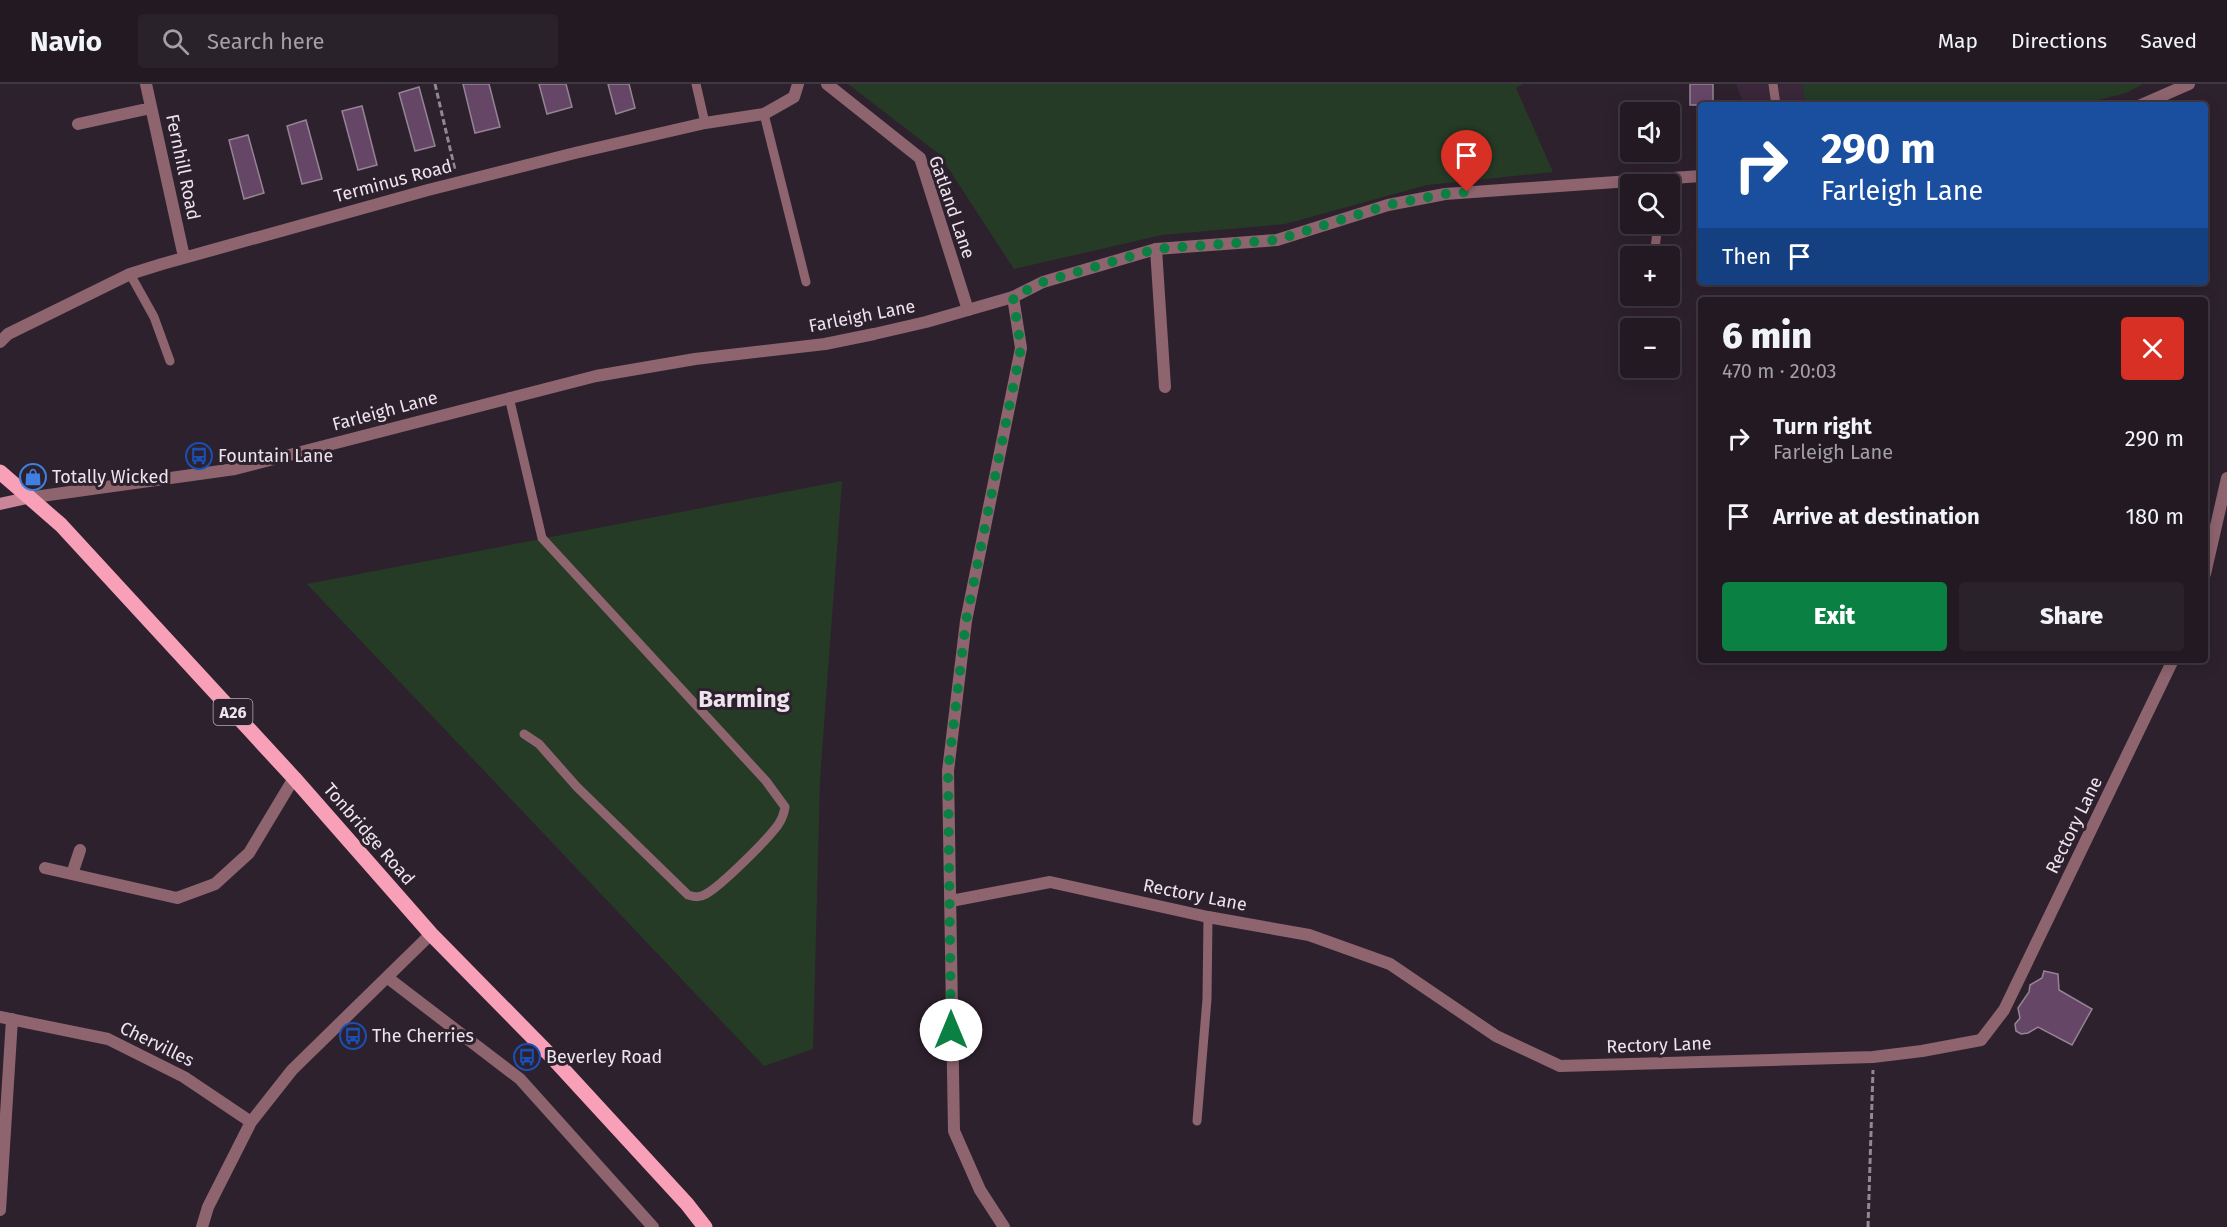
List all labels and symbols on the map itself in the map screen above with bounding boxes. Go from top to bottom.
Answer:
street label: Fernhill Road [161,112,205,222]
pin [1441,130,1492,192]
street label: Gatland Lane [924,153,980,261]
street label: Terminus Road [332,155,454,207]
street label: Farleigh Lane [807,295,917,337]
street label: Farleigh Lane [330,386,440,436]
bus stop icon: Fountain Lane [184,441,214,471]
place label: Fountain Lane [218,445,333,467]
shop icon: Totally Wicked [18,462,48,492]
place label: Totally Wicked [52,466,169,488]
district label: Barming [698,685,791,713]
road number: A26 [214,699,252,725]
street label: Rectory Lane [2041,773,2107,877]
street label: Tonbridge Road [319,778,419,890]
street label: Rectory Lane [1141,874,1249,916]
position arrow [919,998,983,1062]
street label: Chervilles [116,1017,198,1071]
bus stop icon: The Cherries [338,1021,368,1051]
place label: The Cherries [372,1025,474,1047]
street label: Rectory Lane [1606,1032,1712,1058]
bus stop icon: Beverley Road [512,1042,542,1072]
place label: Beverley Road [546,1046,662,1068]

